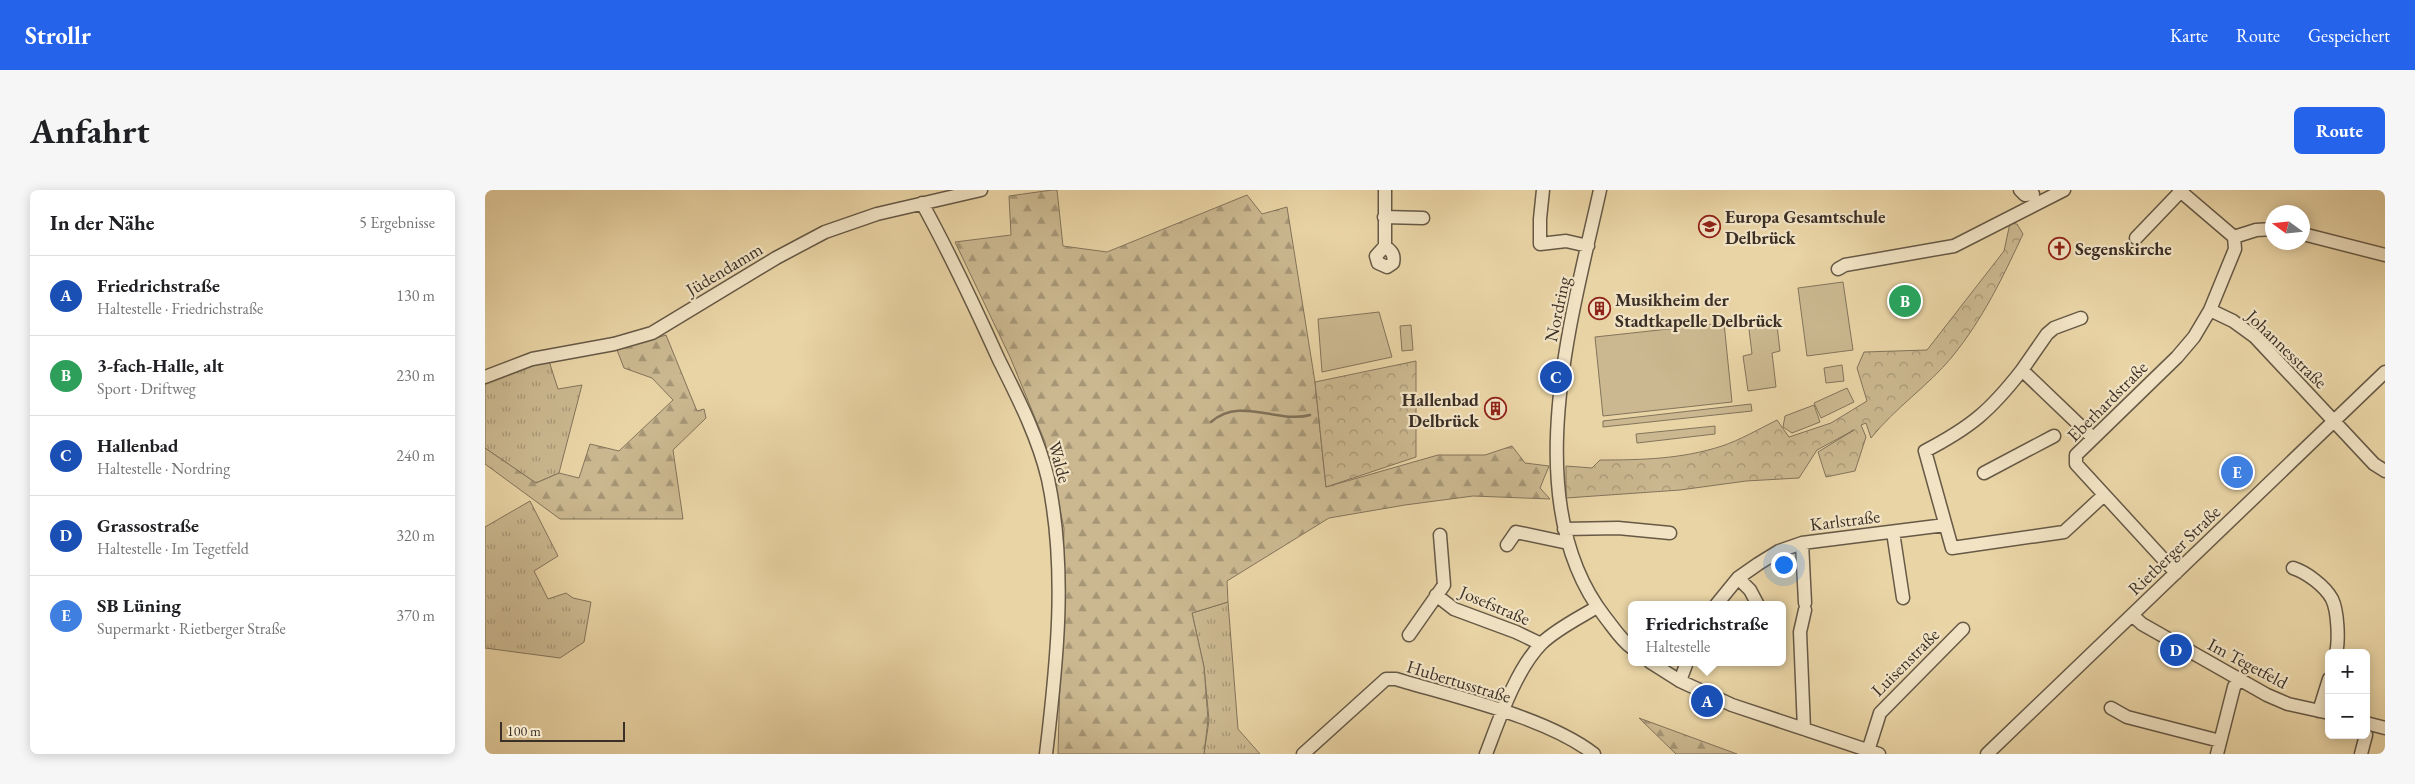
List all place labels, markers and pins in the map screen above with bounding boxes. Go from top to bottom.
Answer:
place label: Europa Gesamtschule Delbrück [1725,205,1886,249]
school or university icon: Europa Gesamtschule Delbrück [1697,214,1721,238]
church icon: Segenskirche [2047,236,2071,260]
place label: Segenskirche [2075,237,2172,260]
pin: B [1889,282,1921,320]
place label: Musikheim der Stadtkapelle Delbrück [1615,288,1784,332]
building icon: Musikheim der Stadtkapelle Delbrück [1587,297,1611,321]
pin: C [1540,358,1572,396]
place label: Hallenbad Delbrück [1402,388,1480,432]
building icon: Hallenbad Delbrück [1483,397,1507,421]
pin: E [2221,453,2253,491]
pin: D [2160,631,2192,669]
pin: A [1691,682,1723,720]

